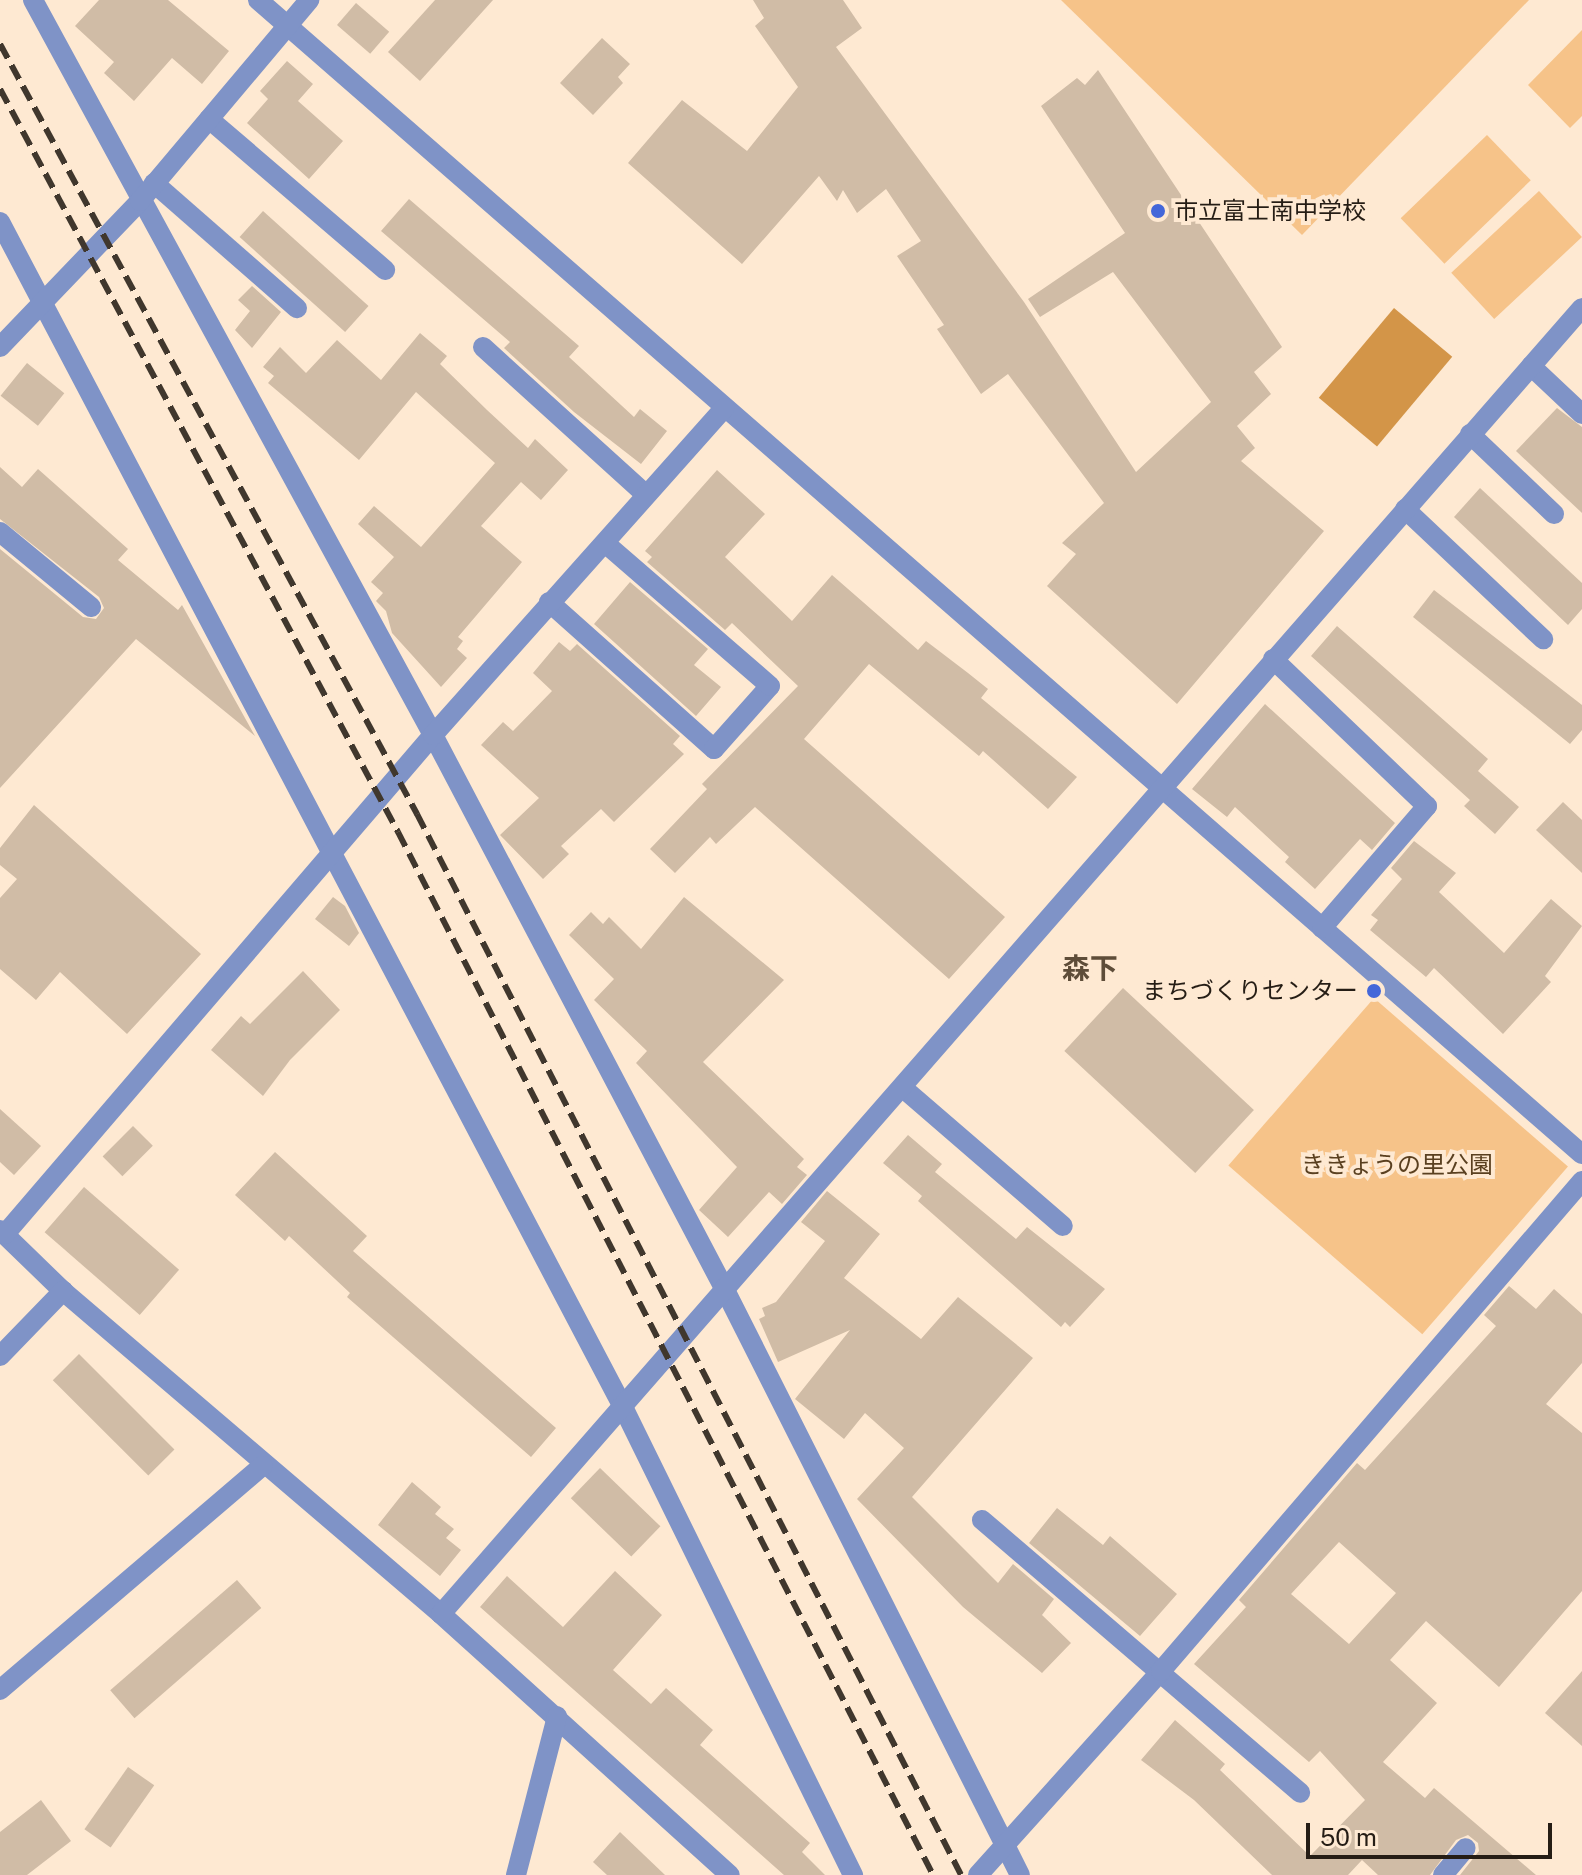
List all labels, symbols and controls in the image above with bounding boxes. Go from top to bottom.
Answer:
place label: 市立富士南中学校 [1174,197,1366,225]
marker: 市立富士南中学校 [1149,202,1167,220]
district label: 森下 [1062,951,1118,985]
place label: まちづくりセンター [1142,977,1358,1005]
marker: まちづくりセンター [1365,982,1383,1000]
park label: ききょうの里公園 [1301,1151,1493,1179]
scale bar [1310,1807,1556,1857]
text: 50 m [1320,1823,1377,1851]

